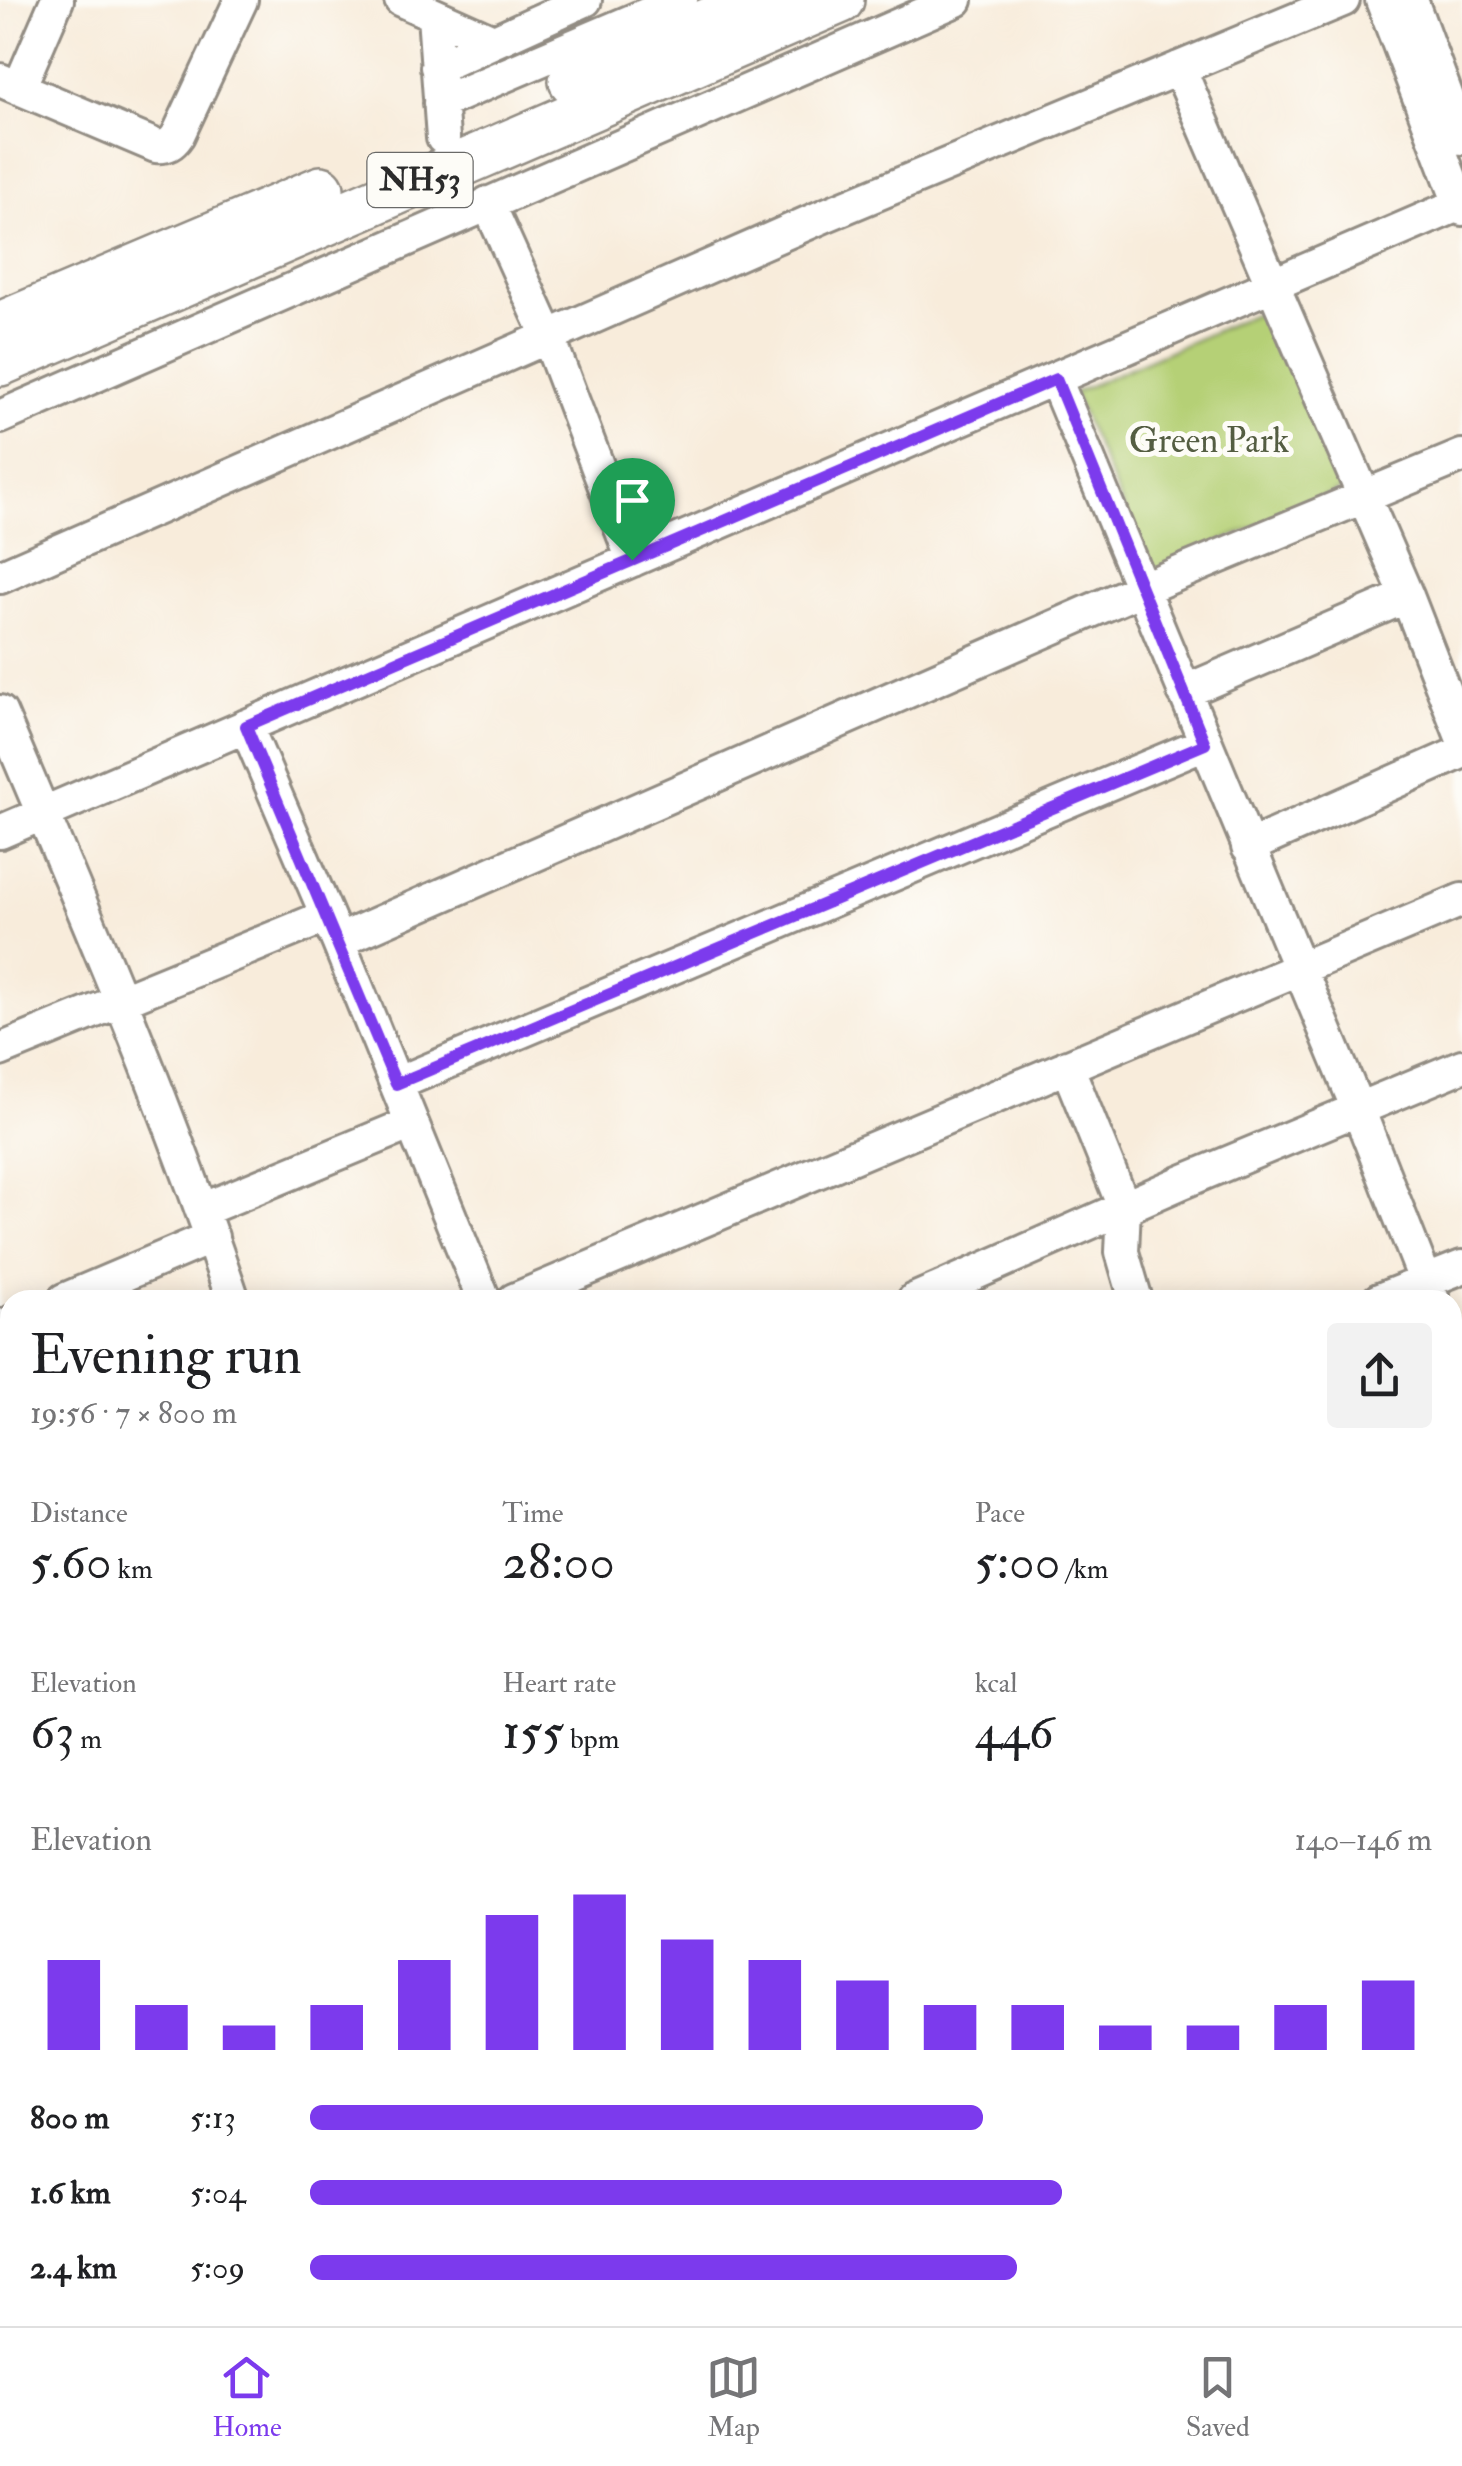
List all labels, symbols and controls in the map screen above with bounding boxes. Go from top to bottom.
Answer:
road number: NH53 [368,153,472,207]
park label: Green Park [1129,419,1290,463]
pin [590,458,675,561]
icon: arrive [605,473,660,528]
text: Evening run [30,1321,302,1390]
button: share [1327,1323,1432,1428]
text: 19:56 · 7 × 800 m [30,1393,237,1433]
text: Distance [30,1496,128,1531]
text: Time [502,1496,564,1531]
text: Pace [975,1496,1025,1531]
text: 5.60 [30,1531,112,1594]
text: 28:00 [502,1531,615,1594]
text: 5:00 [975,1531,1060,1594]
text: km [112,1552,153,1587]
text: /km [1060,1552,1109,1587]
text: Elevation [30,1666,137,1701]
text: Heart rate [502,1666,616,1701]
text: kcal [975,1666,1018,1701]
text: 63 [30,1701,74,1764]
text: 155 [502,1701,564,1764]
text: 446 [975,1701,1054,1764]
text: m [74,1722,102,1757]
text: bpm [564,1722,620,1757]
text: Elevation [30,1820,152,1860]
text: 140–146 m [1294,1820,1432,1860]
text: 800 m [30,2098,109,2138]
text: 5:13 [190,2098,236,2138]
text: 1.6 km [30,2173,111,2213]
text: 5:04 [190,2173,246,2213]
text: 2.4 km [30,2248,117,2288]
text: 5:09 [190,2248,245,2288]
tab: Home [212,2350,282,2445]
tab: Map [706,2350,761,2445]
tab: Saved [1186,2350,1250,2445]

